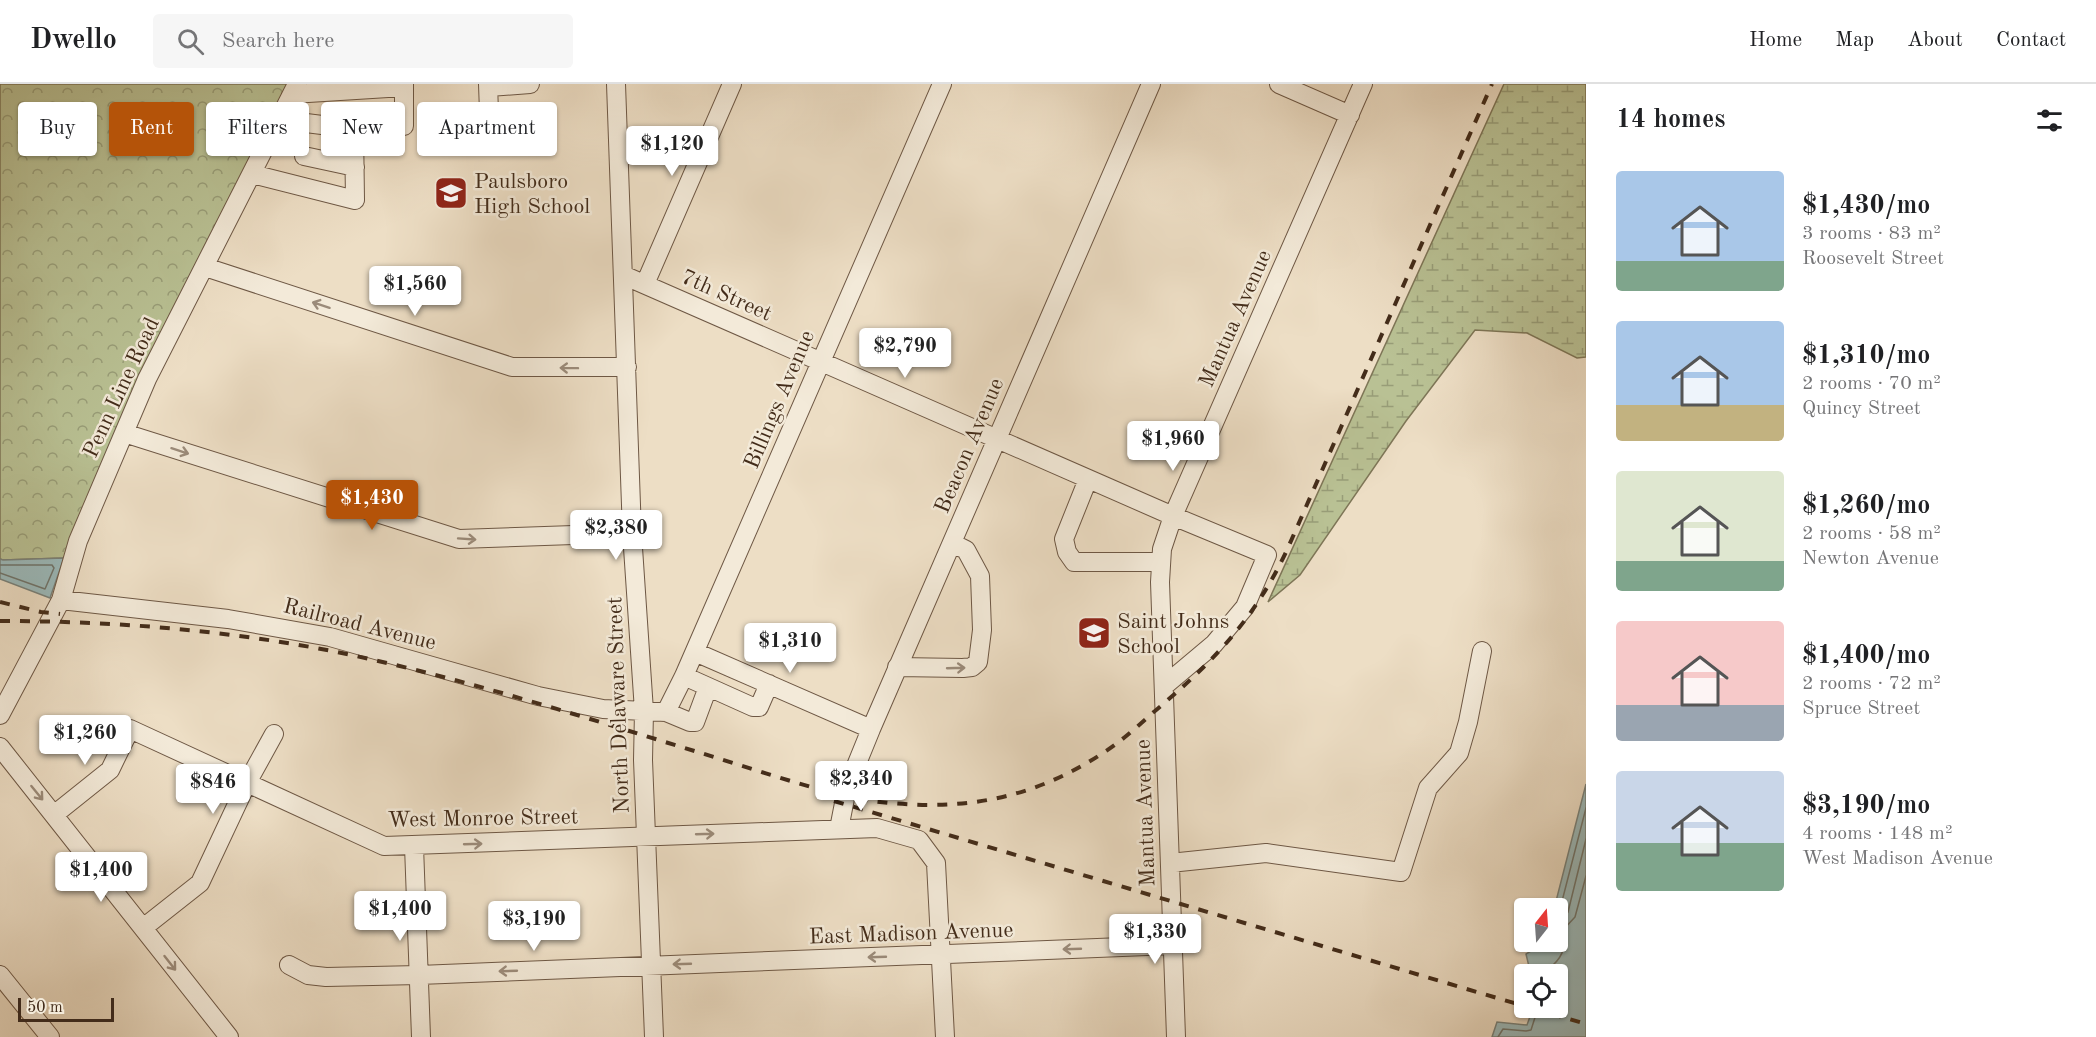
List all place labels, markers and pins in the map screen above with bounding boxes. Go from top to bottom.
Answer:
pin: $1,120 [623,126,721,177]
place label: Paulsboro High School [474,171,590,218]
school or university icon: Paulsboro High School [433,175,469,211]
pin: $1,560 [366,266,464,317]
pin: $2,790 [856,328,954,379]
pin: $1,960 [1124,421,1222,472]
pin: $1,430 [323,480,421,531]
pin: $2,380 [567,510,665,561]
place label: Saint Johns School [1117,611,1229,658]
school or university icon: Saint Johns School [1076,615,1112,651]
pin: $1,310 [741,623,839,674]
pin: $1,260 [36,715,134,766]
pin: $2,340 [812,761,910,812]
pin: $846 [177,764,249,815]
pin: $1,400 [52,852,150,903]
pin: $1,400 [351,891,449,942]
pin: $3,190 [485,901,583,952]
pin: $1,330 [1106,914,1204,965]

